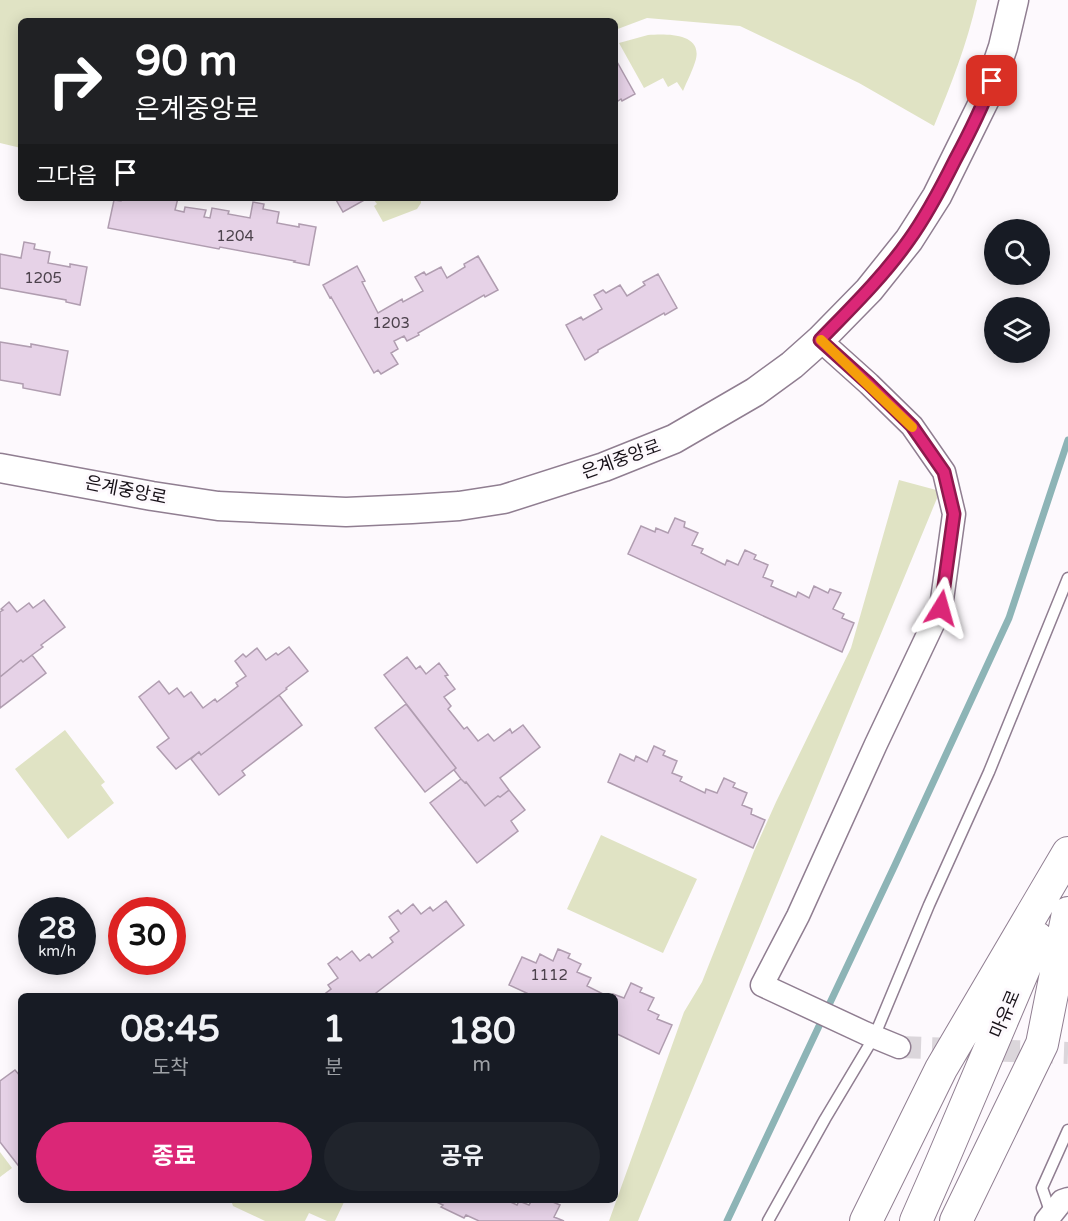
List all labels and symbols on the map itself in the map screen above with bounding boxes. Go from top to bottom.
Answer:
pin [966,55,1017,106]
house number: 1204 [216,227,254,245]
house number: 1205 [24,269,62,287]
house number: 1203 [372,314,410,332]
street label: 은계중앙로 [578,435,664,483]
street label: 은계중앙로 [83,471,169,509]
position arrow [909,576,973,640]
speed limit sign: 30 [108,897,186,975]
house number: 1112 [530,966,568,984]
street label: 마유로 [985,987,1025,1041]

